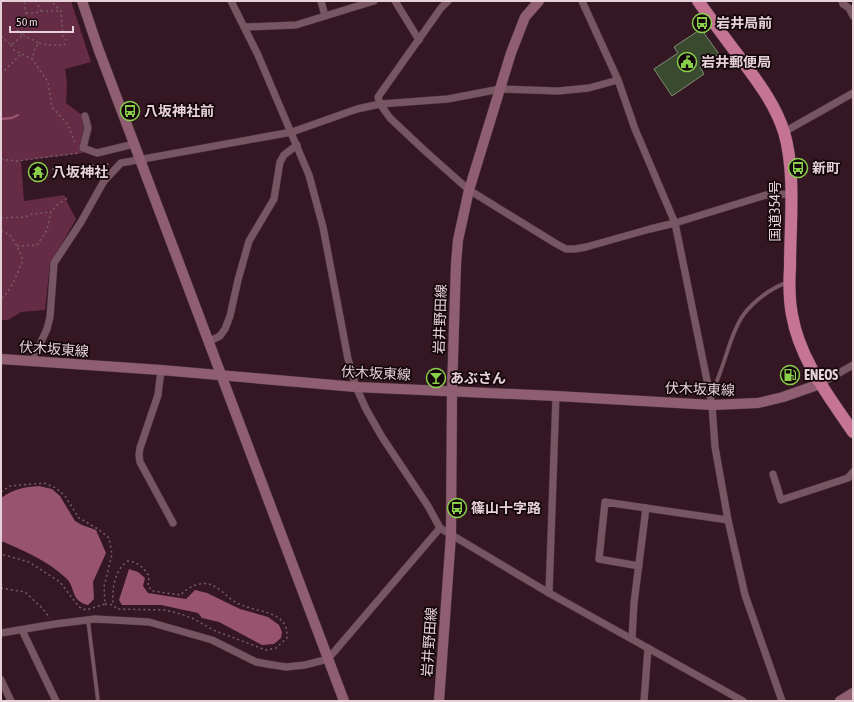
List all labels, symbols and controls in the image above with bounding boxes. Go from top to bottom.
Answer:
scale bar [10,8,73,34]
bus stop icon: 岩井局前 [691,12,713,34]
text: 50 m [16,15,38,29]
place label: 岩井局前 [716,15,772,31]
public building icon: 岩井郵便局 [676,51,698,73]
place label: 岩井郵便局 [701,54,771,70]
bus stop icon: 八坂神社前 [119,100,141,122]
place label: 八坂神社前 [144,103,214,119]
bus stop icon: 新町 [787,157,809,179]
place label: 新町 [812,160,840,176]
temple icon: 八坂神社 [27,161,49,183]
place label: 八坂神社 [52,164,108,180]
street label: 国道354号 [767,180,783,242]
street label: 岩井野田線 [431,284,449,354]
street label: 伏木坂東線 [19,339,89,359]
street label: 伏木坂東線 [341,363,411,383]
fuel station icon: ENEOS [779,364,801,386]
bar icon: あぶさん [425,367,447,389]
place label: ENEOS [804,367,838,383]
place label: あぶさん [450,370,506,386]
street label: 伏木坂東線 [665,380,735,398]
bus stop icon: 篠山十字路 [446,497,468,519]
place label: 篠山十字路 [471,500,541,516]
street label: 岩井野田線 [419,607,439,677]

